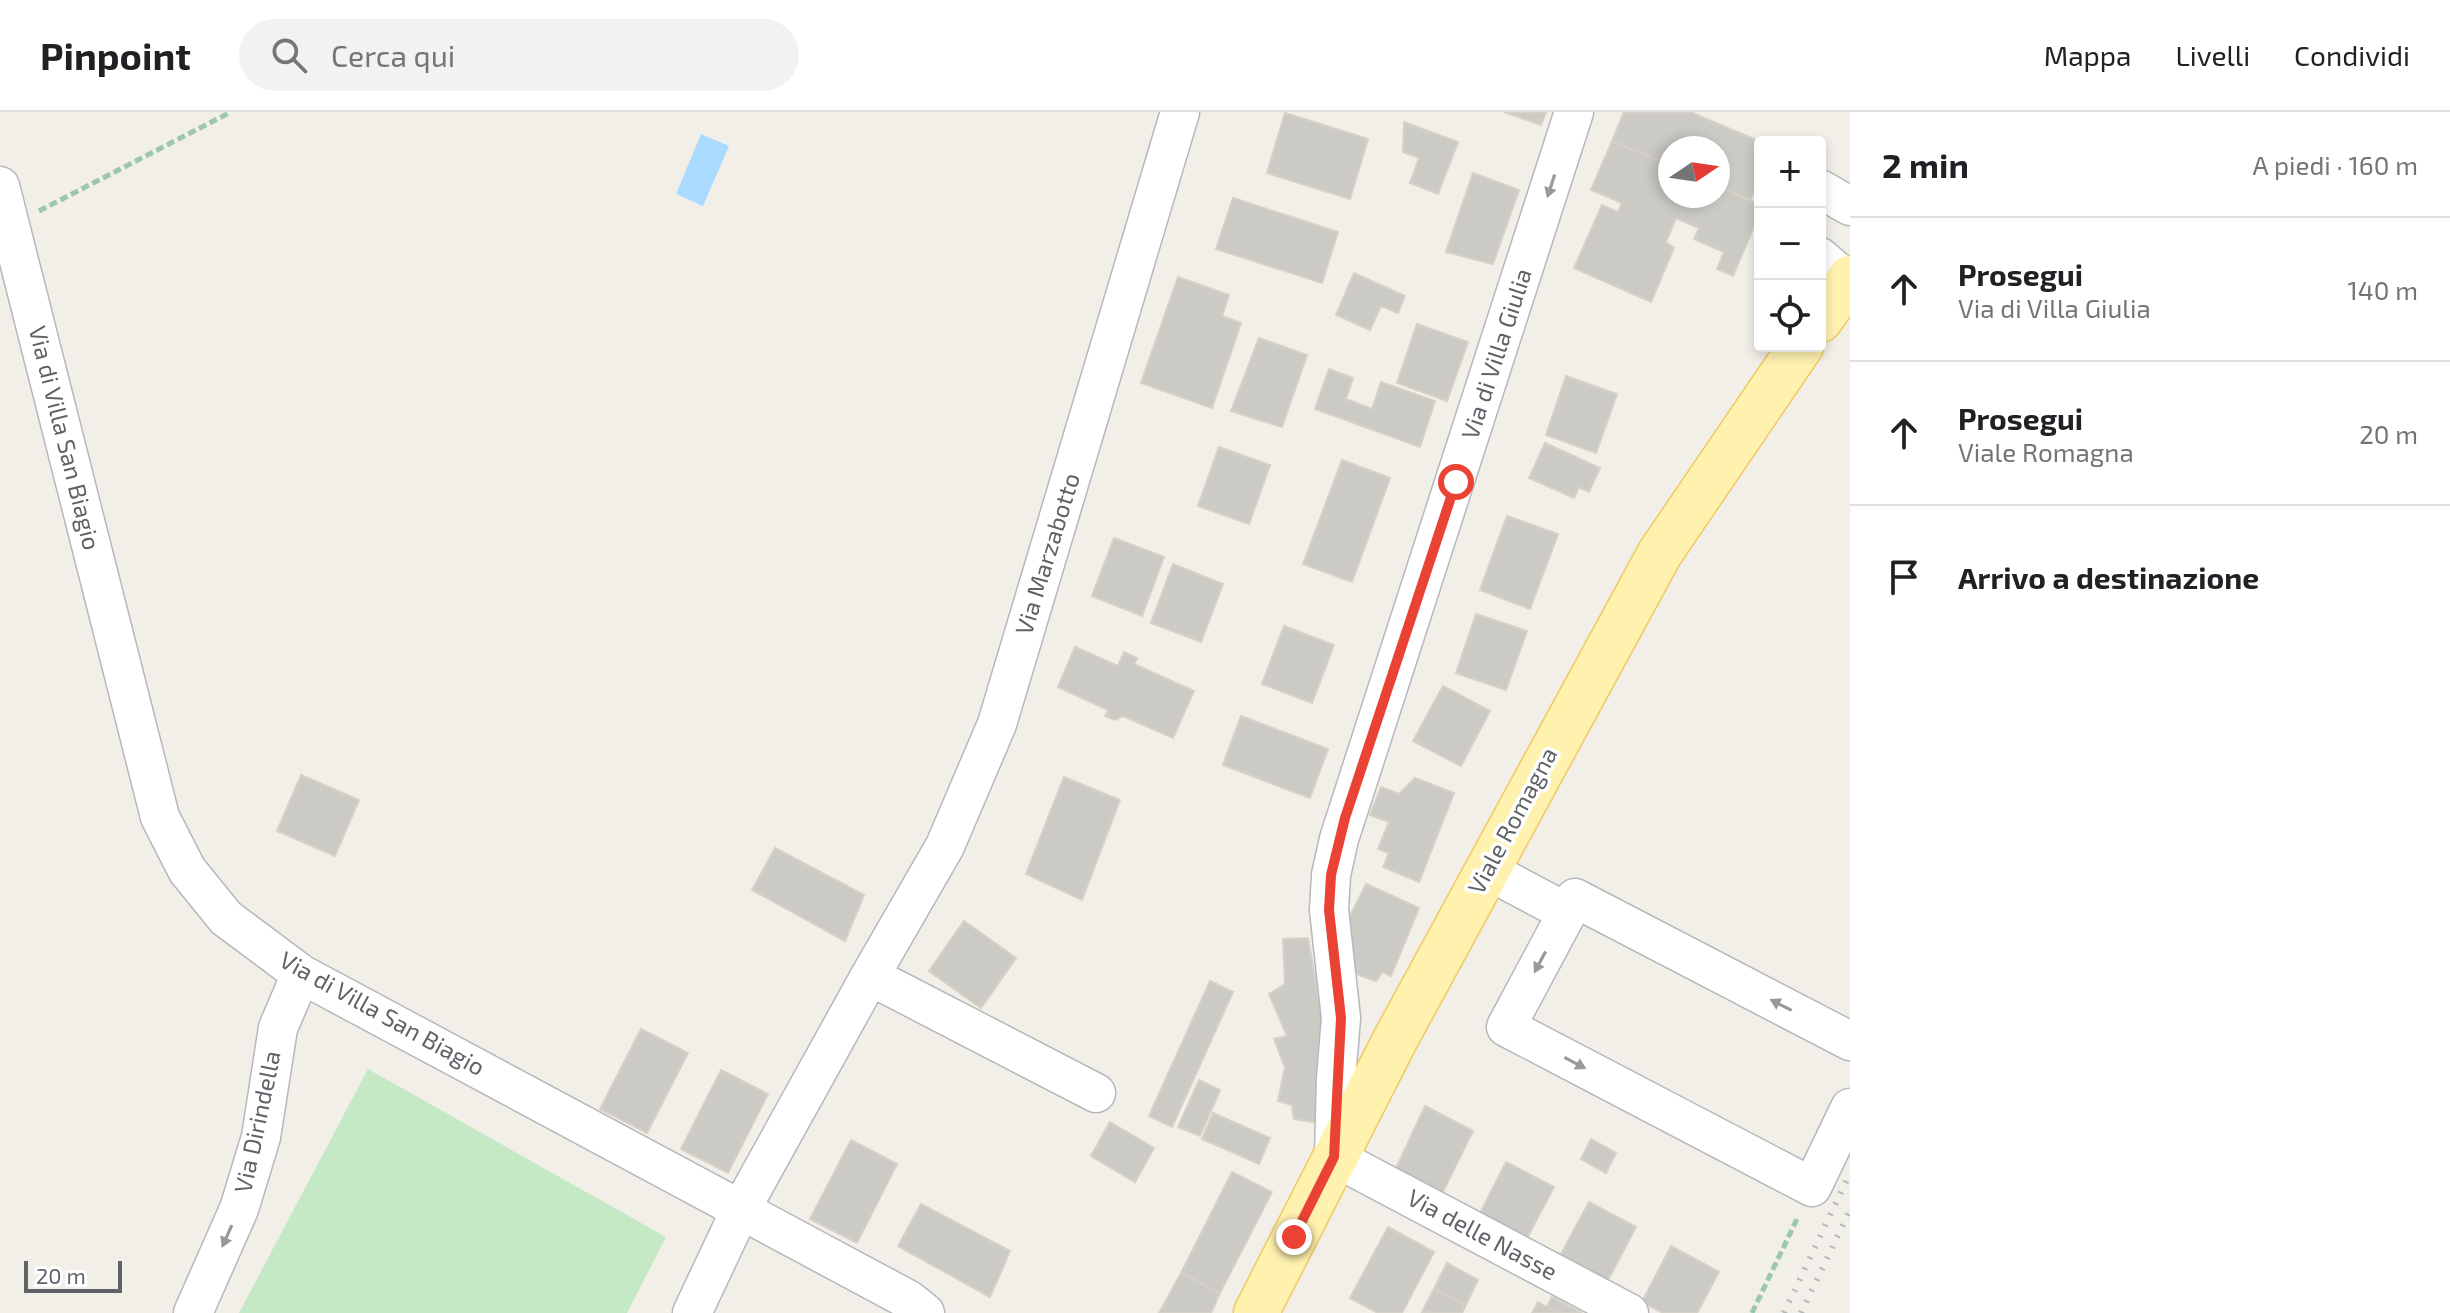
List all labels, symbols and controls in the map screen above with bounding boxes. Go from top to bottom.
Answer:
search box [239,19,799,91]
text: Pinpoint [40,32,191,78]
icon: search [267,33,311,77]
text: Cerca qui [331,37,455,73]
text: Mappa [2044,38,2131,72]
text: Livelli [2175,38,2250,72]
text: Condividi [2294,38,2410,72]
north arrow [1658,136,1730,208]
map controls [1754,136,1826,352]
button: + [1754,136,1826,208]
text: 2 min [1882,144,1969,185]
text: A piedi · 160 m [2253,149,2418,180]
one-way arrow [1544,175,1556,199]
button: − [1754,208,1826,280]
text: Prosegui [1958,256,2083,292]
street label: Via di Villa Giulia [1454,264,1537,443]
icon: ahead [1882,267,1926,311]
text: 140 m [2347,274,2418,305]
button: locate [1754,280,1826,352]
text: Via di Villa Giulia [1958,292,2151,323]
street label: Via di Villa San Biagio [24,323,107,553]
text: Prosegui [1958,400,2083,436]
icon: ahead [1882,411,1926,455]
text: 20 m [2359,418,2418,449]
text: Viale Romagna [1958,436,2134,467]
route start [1438,464,1474,500]
street label: Via Marzabotto [1008,469,1085,638]
icon: arrive [1882,555,1926,599]
text: Arrivo a destinazione [1958,559,2259,595]
street label: Viale Romagna [1461,742,1563,899]
street label: Via di Villa San Biagio [275,944,490,1081]
one-way arrow [1533,951,1546,974]
one-way arrow [1769,998,1792,1011]
street label: Via Dirindella [227,1048,286,1195]
one-way arrow [1563,1057,1586,1070]
street label: Via delle Nasse [1403,1182,1563,1285]
route end [1276,1219,1312,1255]
one-way arrow [221,1225,234,1248]
scale bar [24,1257,122,1293]
text: 20 m [36,1262,86,1288]

